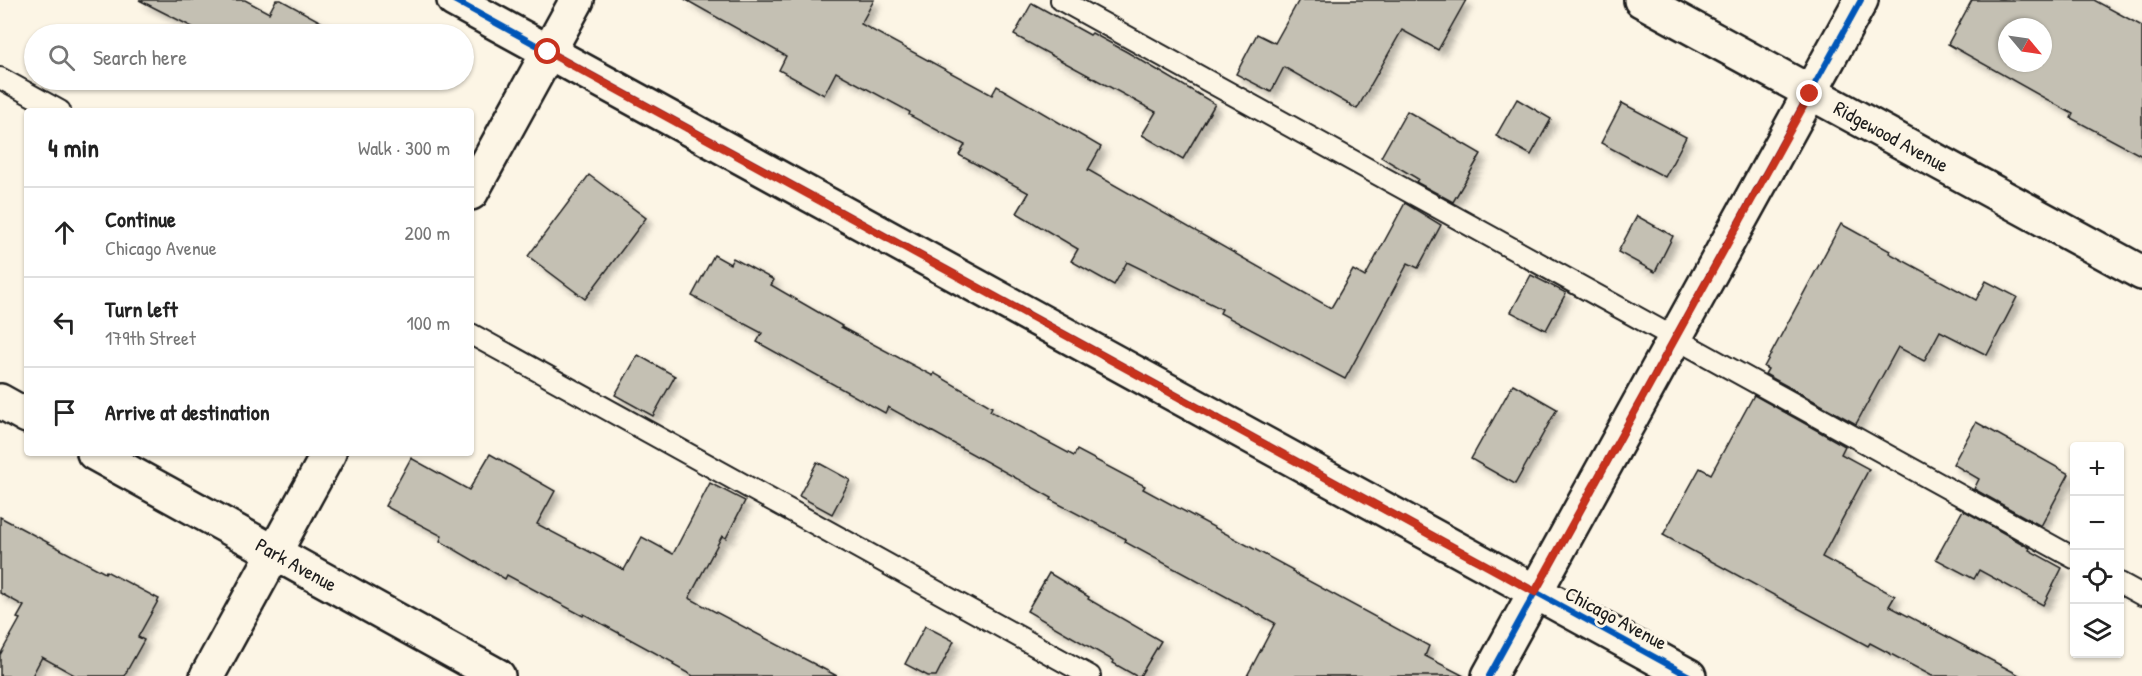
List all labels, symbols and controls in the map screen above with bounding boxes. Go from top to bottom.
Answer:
north arrow [1998,18,2052,72]
search box [24,24,474,90]
route start [534,38,560,64]
icon: search [45,41,78,74]
text: Search here [93,42,187,72]
route end [1796,80,1822,106]
street label: Ridgewood Avenue [1829,94,1954,178]
text: 4 min [48,130,99,165]
text: Walk · 300 m [358,134,450,161]
text: Continue [105,204,176,234]
icon: ahead [48,216,81,249]
text: 200 m [405,219,450,246]
text: Chicago Avenue [105,234,217,261]
text: Turn left [105,294,178,324]
icon: left [48,306,81,339]
text: 100 m [407,309,450,336]
text: 179th Street [105,324,196,351]
icon: arrive [48,396,81,429]
text: Arrive at destination [105,397,270,427]
map controls [2070,442,2124,658]
button: + [2070,442,2124,496]
button: − [2070,496,2124,550]
street label: Park Avenue [251,531,342,597]
button: locate [2070,550,2124,604]
street label: Chicago Avenue [1561,579,1672,656]
button: layers [2070,604,2124,658]

